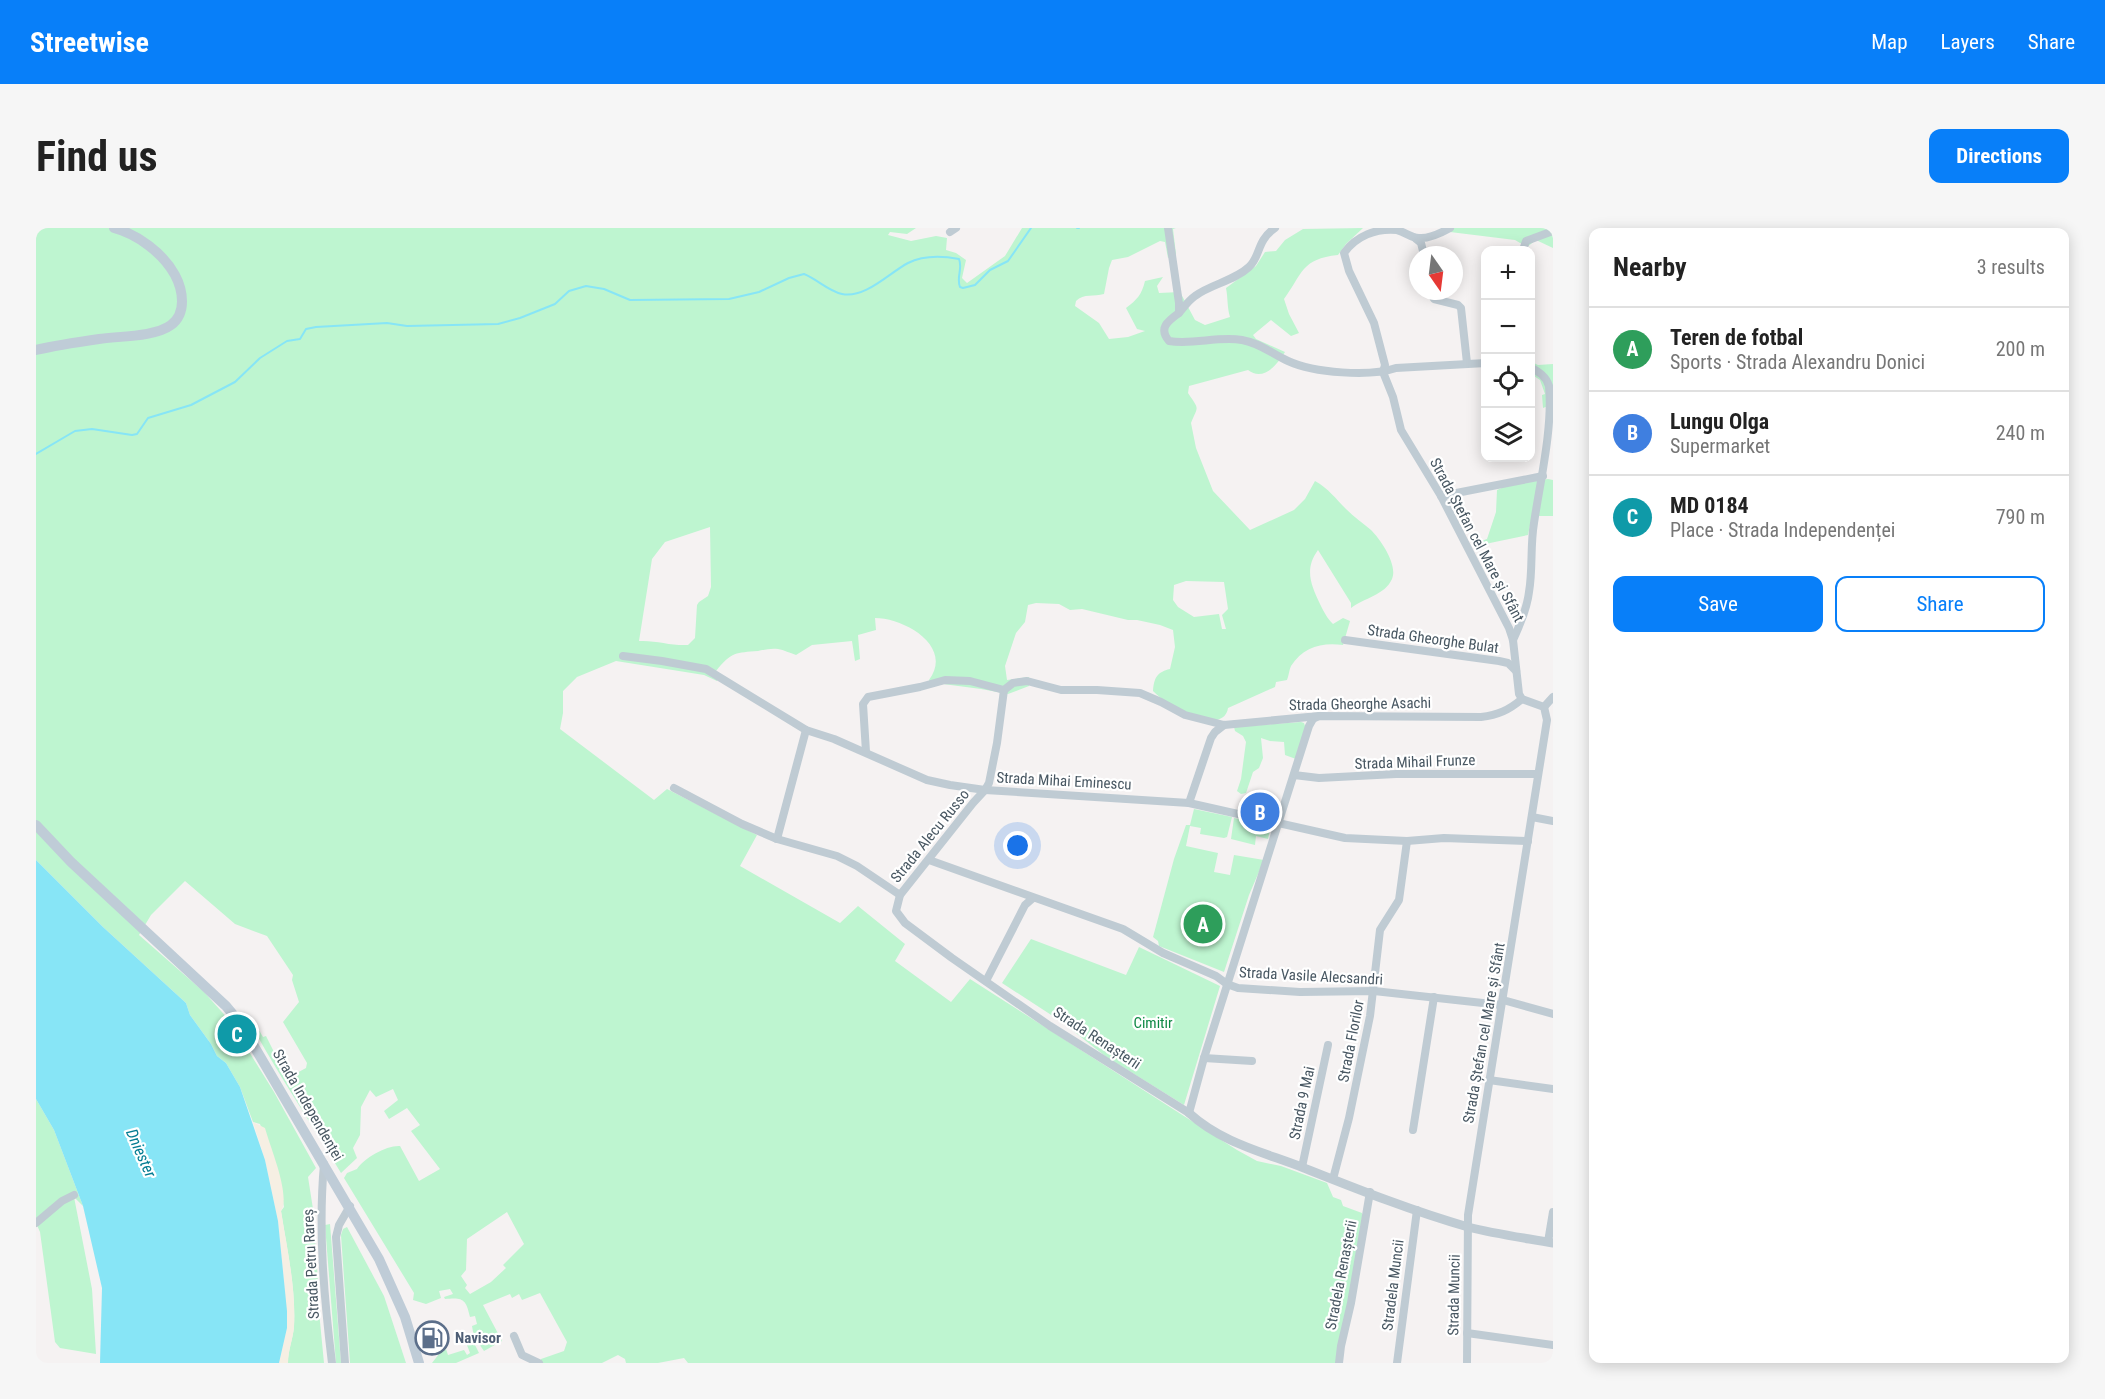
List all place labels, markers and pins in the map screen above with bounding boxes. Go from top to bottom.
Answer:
pin: B [1240,790,1280,834]
pin: A [1184,902,1222,946]
pin: C [218,1012,256,1056]
fuel station icon: Navisor [414,1320,450,1356]
place label: Navisor [455,1329,501,1347]

